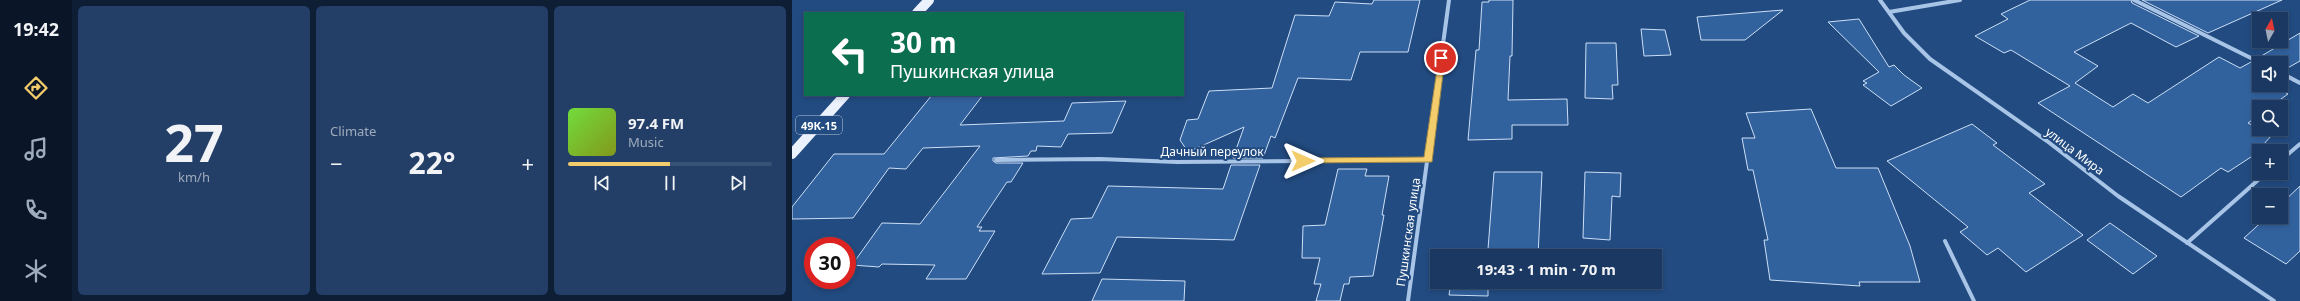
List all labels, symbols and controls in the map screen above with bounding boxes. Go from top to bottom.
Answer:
north arrow [2252,12,2288,48]
map controls [2252,12,2288,224]
text: 19:42 [13,17,59,41]
text: 30 m [890,23,957,61]
icon: left [824,28,876,80]
pin [1424,41,1458,75]
icon: arrive [1430,47,1452,69]
button: sound [2252,56,2288,92]
text: Пушкинская улица [890,59,1054,83]
icon: directions [22,74,50,102]
button: search [2252,100,2288,136]
text: 27 [164,106,224,177]
text: 97.4 FM [628,113,684,133]
road number: 49К-15 [796,116,842,134]
text: Climate [330,122,376,140]
street label: улица Мира [2042,123,2108,179]
text: Music [628,133,664,151]
icon: music [22,135,50,163]
position arrow [1282,140,1324,182]
text: 22° [408,142,456,183]
street label: Дачный переулок [1160,143,1264,160]
button: + [2252,144,2288,180]
text: − [330,148,343,178]
text: + [521,148,534,178]
text: km/h [178,168,210,186]
icon: previous [591,172,613,194]
icon: pause [659,172,681,194]
icon: next [727,172,749,194]
street label: Пушкинская улица [1392,177,1424,287]
button: − [2252,188,2288,224]
icon: phone [22,196,50,224]
speed limit sign: 30 [804,237,856,289]
icon: climate [22,257,50,285]
text: 19:43 · 1 min · 70 m [1476,259,1616,279]

